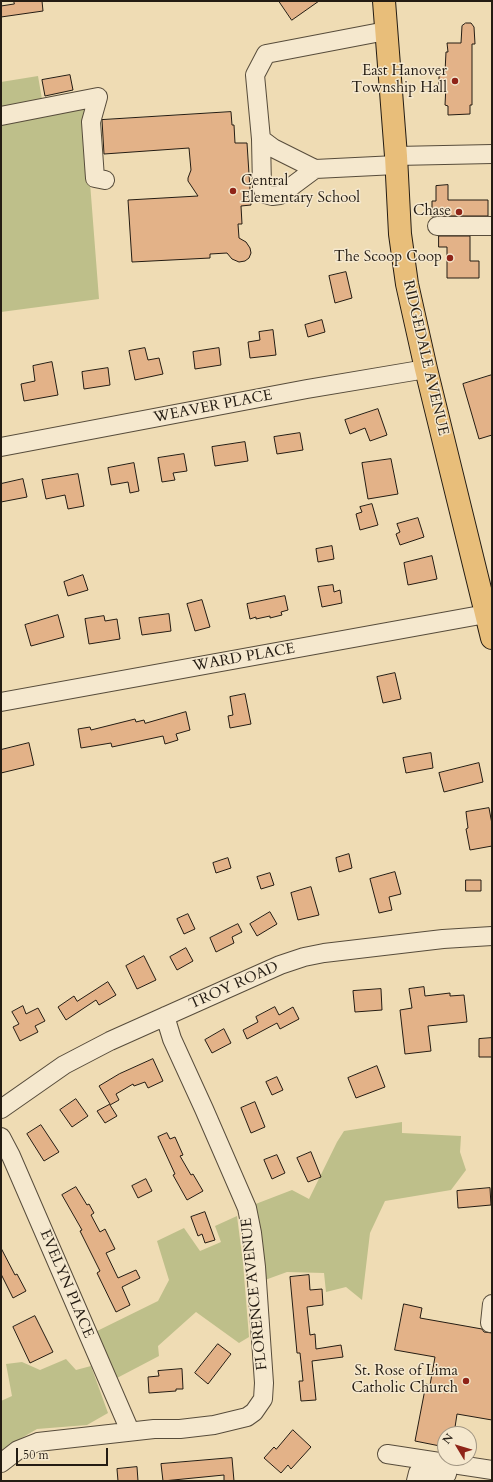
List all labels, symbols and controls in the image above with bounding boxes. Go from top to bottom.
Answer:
place label: East Hanover Township Hall [351,63,447,98]
marker: East Hanover Township Hall [450,76,460,86]
place label: Central Elementary School [241,173,360,208]
marker: Central Elementary School [228,186,238,196]
place label: Chase [413,203,451,221]
marker: Chase [454,207,464,217]
place label: The Scoop Coop [334,249,442,267]
marker: The Scoop Coop [445,253,455,263]
street label: RIDGEDALE AVENUE [398,278,452,438]
street label: WEAVER PLACE [152,387,274,427]
street label: WARD PLACE [192,640,296,676]
street label: TROY ROAD [187,958,281,1014]
street label: FLORENCE AVENUE [238,1217,272,1371]
street label: EVELYN PLACE [35,1227,97,1341]
place label: St. Rose of Lima Catholic Church [352,1363,458,1398]
marker: St. Rose of Lima Catholic Church [461,1376,471,1386]
north arrow [437,1426,477,1466]
text: N [439,1431,457,1447]
scale bar [18,1440,110,1466]
text: 50 m [23,1447,49,1463]

